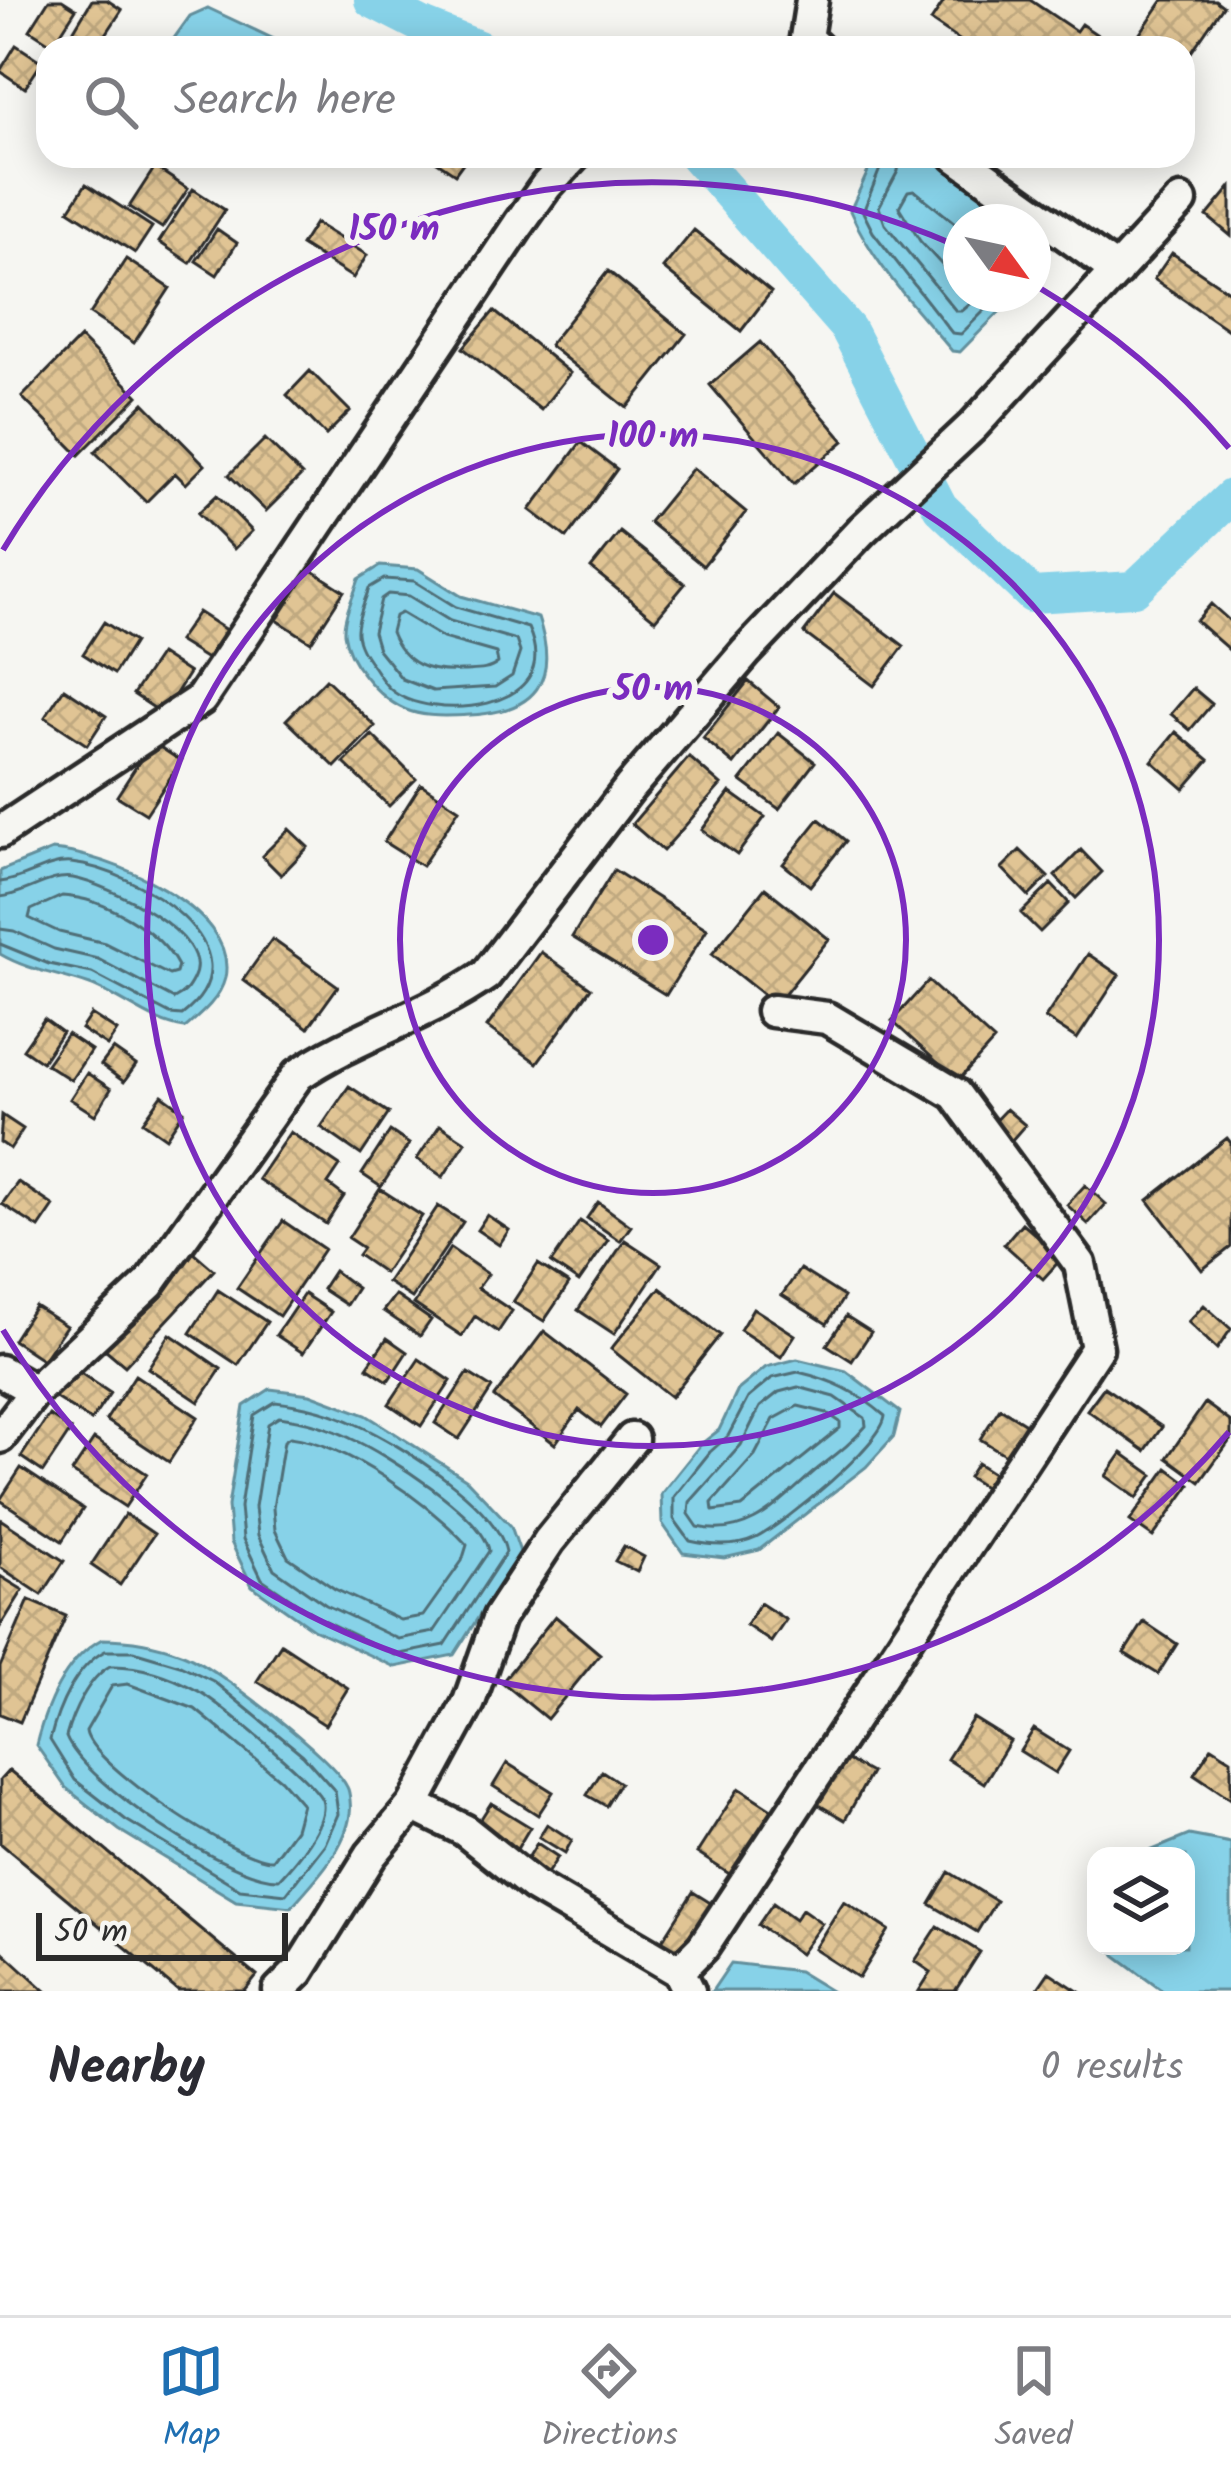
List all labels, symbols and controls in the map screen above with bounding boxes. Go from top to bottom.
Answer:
search box [36,36,1195,168]
text: Search here [174,66,396,138]
icon: search [78,69,144,135]
text: 150 m [349,202,439,259]
north arrow [943,204,1051,312]
text: 100 m [607,409,699,466]
text: 50 m [612,662,693,719]
centre of rings [632,919,674,961]
map controls [1087,1847,1195,1955]
button: layers [1087,1847,1195,1955]
scale bar [36,1907,288,1960]
text: 50 m [54,1907,128,1960]
text: Nearby [48,2029,205,2110]
text: 0 results [1041,2038,1183,2100]
tab: Map [158,2338,224,2463]
tab: Directions [541,2338,678,2463]
tab: Saved [994,2338,1073,2463]

